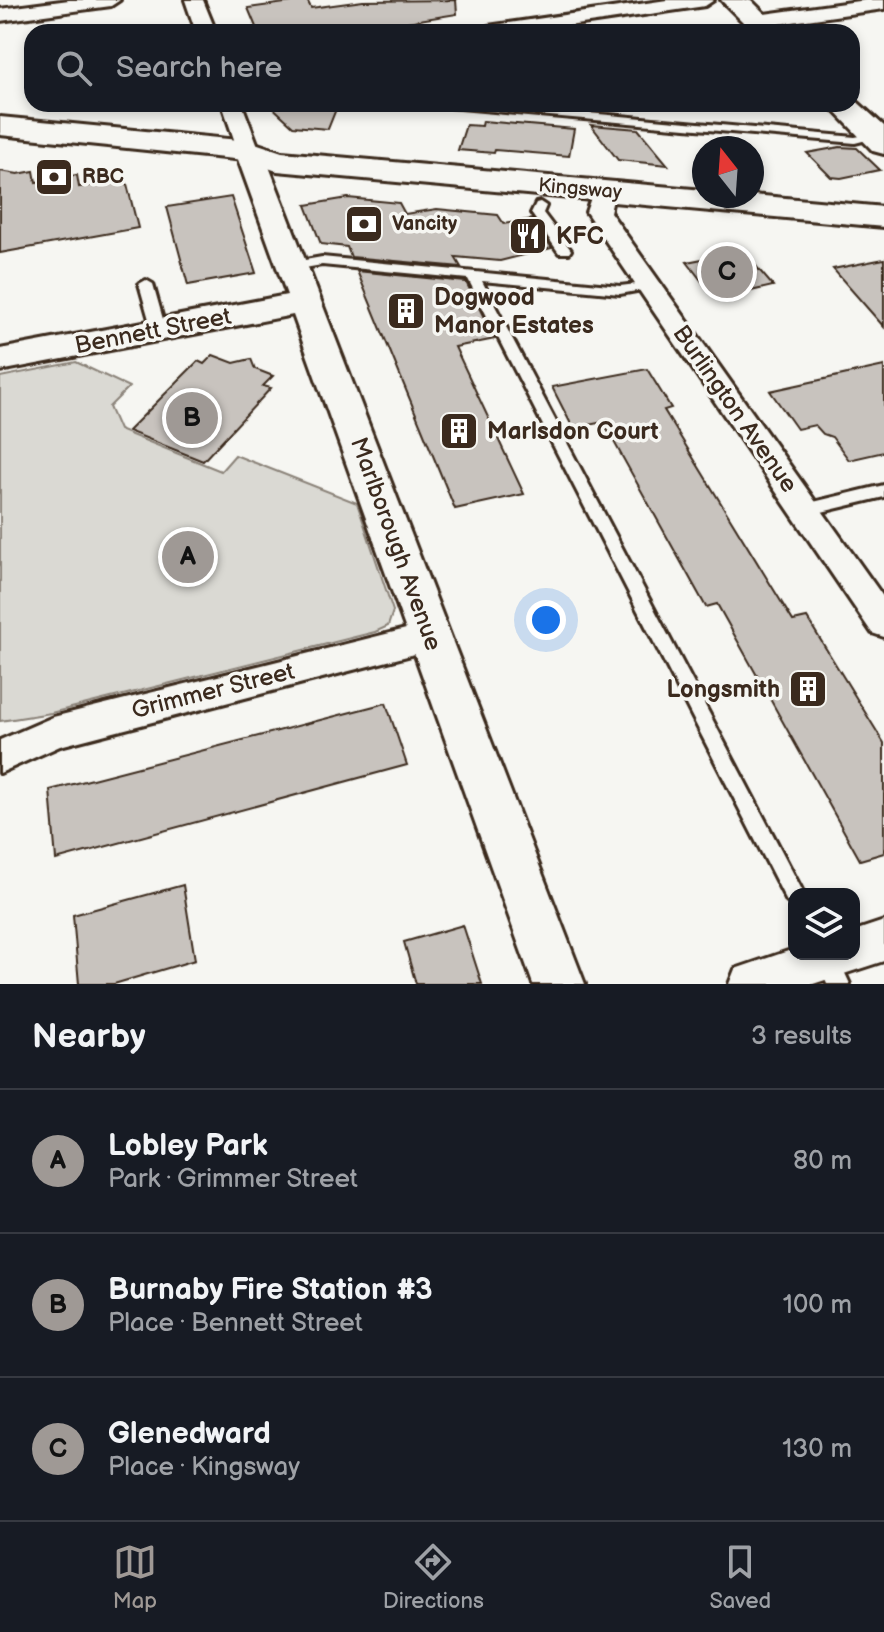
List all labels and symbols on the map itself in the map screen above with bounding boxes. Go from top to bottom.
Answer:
north arrow [692,136,764,208]
bank icon: RBC [33,156,75,198]
place label: RBC [82,165,124,189]
street label: Kingsway [537,173,623,205]
bank icon: Vancity [343,203,385,245]
place label: Vancity [392,212,458,236]
restaurant icon: KFC [507,215,549,257]
place label: KFC [556,222,604,251]
pin: C [701,242,753,302]
place label: Dogwood Manor Estates [434,283,594,340]
building icon: Dogwood Manor Estates [385,290,427,332]
street label: Bennett Street [72,302,234,360]
street label: Burlington Avenue [666,320,804,498]
pin: B [166,388,218,448]
building icon: Marlsdon Court [438,410,480,452]
place label: Marlsdon Court [487,417,659,446]
street label: Marlborough Avenue [344,434,448,654]
pin: A [162,527,214,587]
your location [526,600,566,640]
street label: Grimmer Street [129,657,298,725]
building icon: Longsmith [787,668,829,710]
place label: Longsmith [667,675,780,704]

